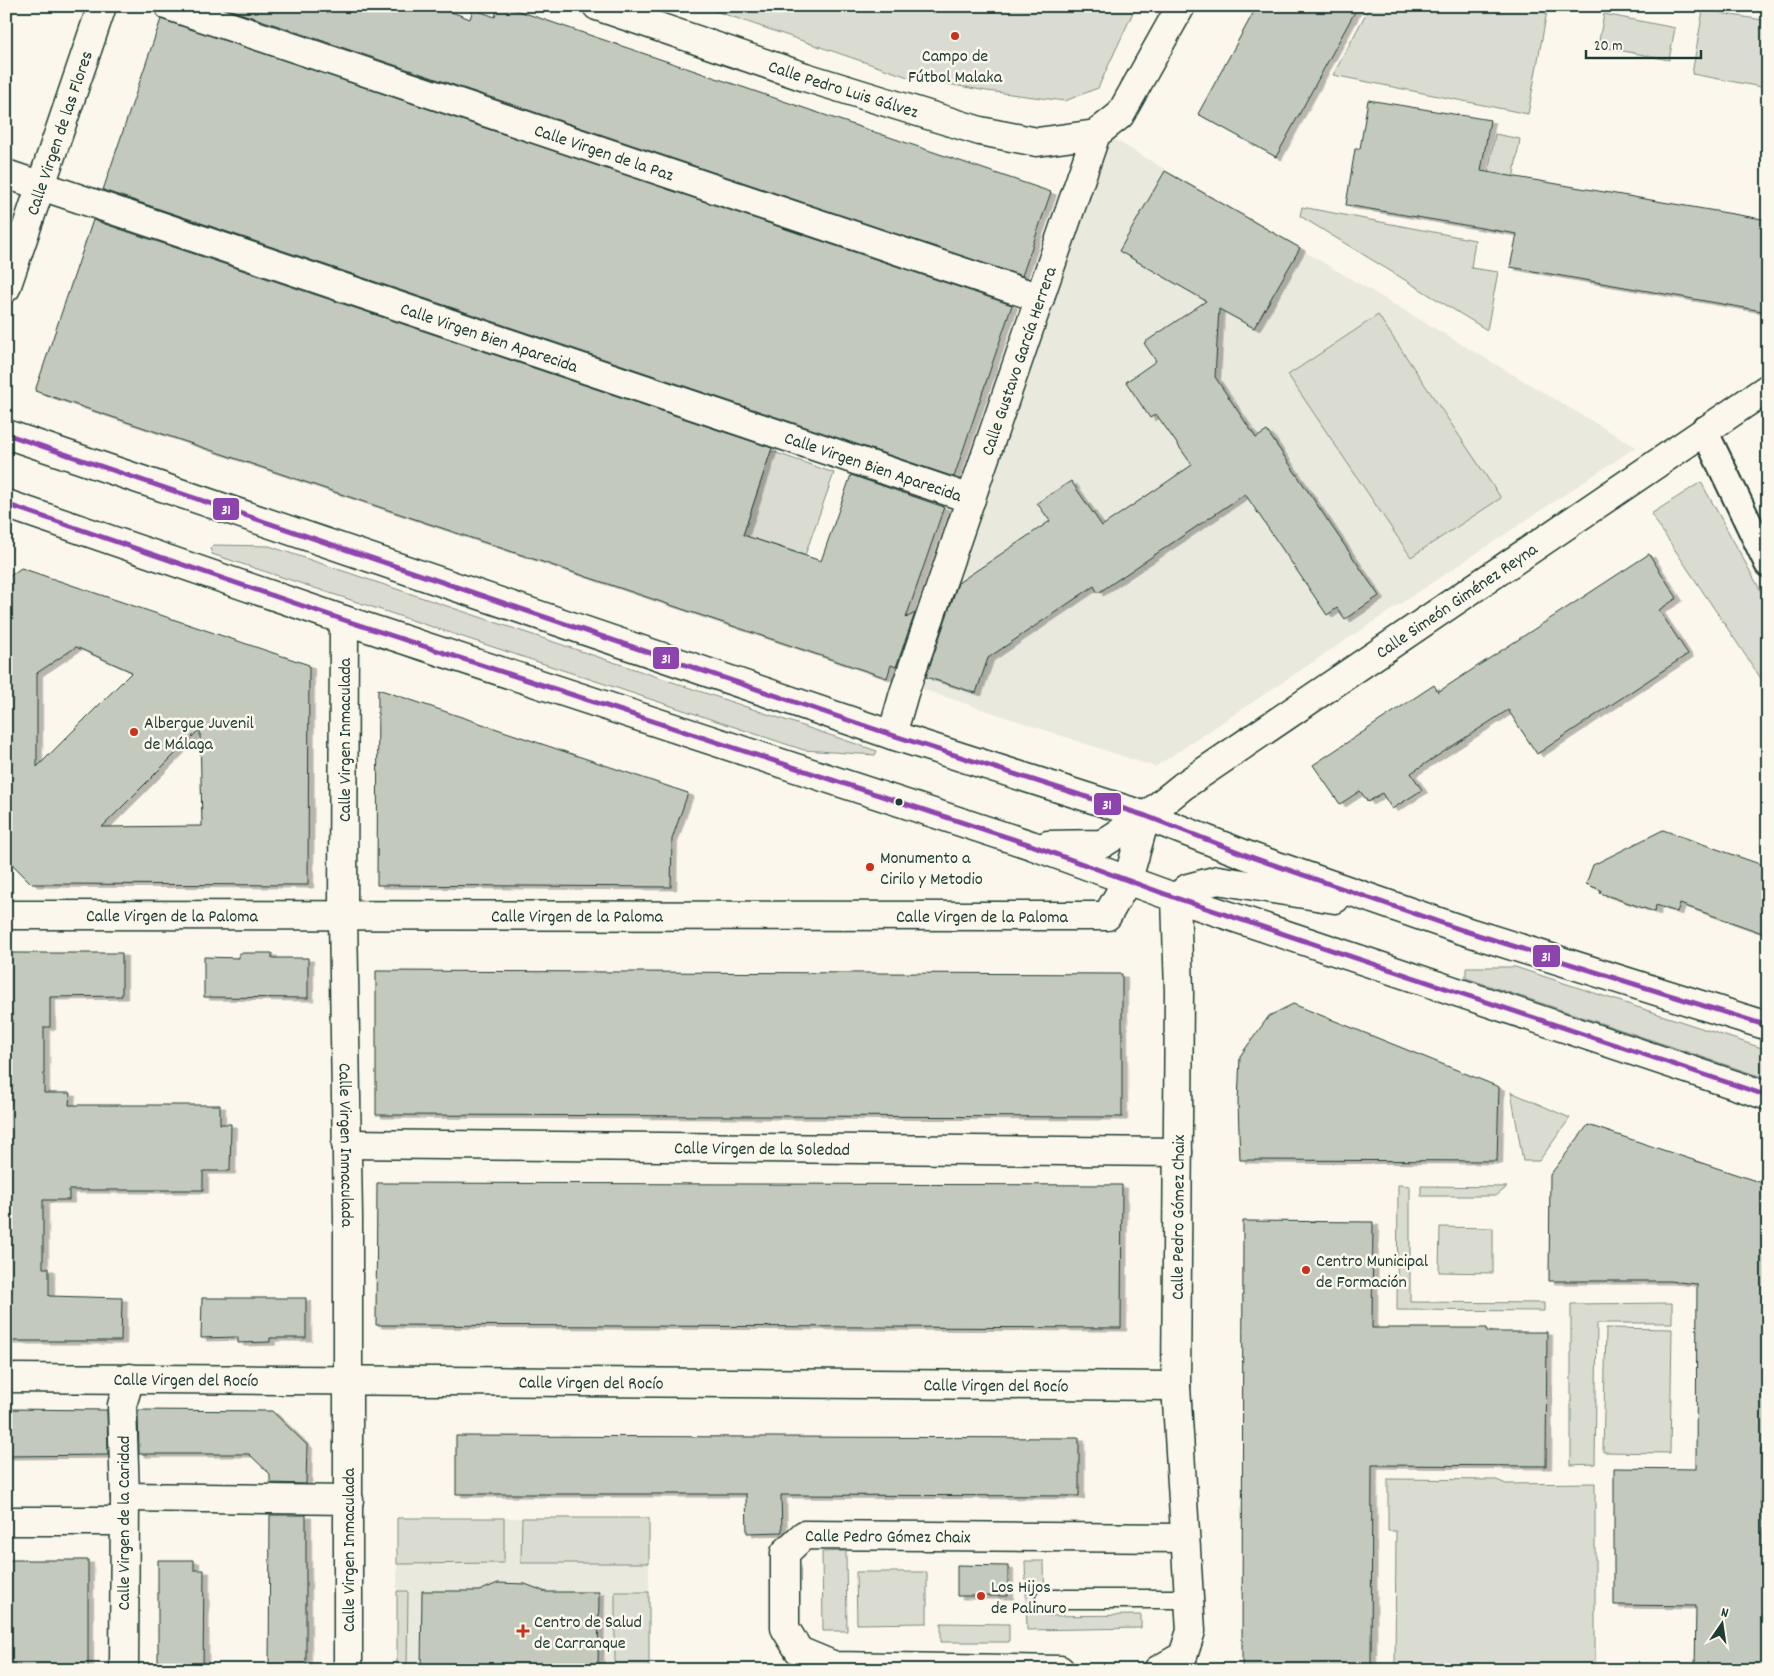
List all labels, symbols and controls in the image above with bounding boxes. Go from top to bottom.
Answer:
scale bar [1586,28,1702,60]
marker: Campo de Fútbol Malaka [949,30,961,42]
text: 20 m [1594,36,1622,58]
place label: Campo de Fútbol Malaka [908,45,1003,91]
street label: Calle Virgen de las Flores [22,48,101,219]
street label: Calle Pedro Luis Gálvez [764,55,921,126]
street label: Calle Virgen de la Paz [530,119,677,189]
street label: Calle Gustavo García Herrera [976,263,1065,459]
street label: Calle Virgen Bien Aparecida [396,298,581,381]
street label: Calle Virgen Bien Aparecida [780,427,965,510]
line badge: 31 [212,497,240,521]
text: 31 [221,501,231,521]
street label: Calle Simeón Giménez Reyna [1372,538,1544,666]
line badge: 31 [652,646,680,670]
text: 31 [661,650,671,670]
street label: Calle Virgen Inmaculada [334,657,359,822]
place label: Albergue Juvenil de Málaga [144,712,255,758]
marker: Albergue Juvenil de Málaga [128,726,140,738]
line badge: 31 [1093,792,1122,816]
text: 31 [1102,796,1112,816]
unlabelled marker [894,797,904,807]
place label: Monumento a Cirilo y Metodio [880,847,983,893]
marker: Monumento a Cirilo y Metodio [864,861,876,873]
street label: Calle Virgen de la Paloma [86,905,259,930]
street label: Calle Virgen de la Paloma [491,905,664,931]
street label: Calle Virgen de la Paloma [896,906,1069,931]
line badge: 31 [1532,944,1561,968]
text: 31 [1541,948,1551,968]
street label: Calle Virgen Inmaculada [330,1063,358,1228]
street label: Calle Pedro Gómez Chaix [1167,1134,1193,1300]
street label: Calle Virgen de la Soledad [674,1137,850,1164]
place label: Centro Municipal de Formación [1316,1250,1429,1296]
marker: Centro Municipal de Formación [1300,1264,1312,1276]
street label: Calle Virgen del Rocío [113,1369,259,1395]
street label: Calle Virgen del Rocío [518,1372,664,1397]
street label: Calle Virgen del Rocío [923,1374,1069,1400]
street label: Calle Virgen de la Caridad [113,1436,138,1610]
street label: Calle Virgen Inmaculada [338,1467,363,1632]
street label: Calle Pedro Gómez Chaix [805,1525,971,1551]
place label: Los Hijos de Palinuro [991,1576,1066,1622]
marker: Los Hijos de Palinuro [975,1590,987,1602]
north arrow [1696,1598,1746,1648]
text: N [1719,1603,1730,1624]
place label: Centro de Salud de Carranque [534,1611,642,1657]
marker: Centro de Salud de Carranque [516,1624,530,1638]

